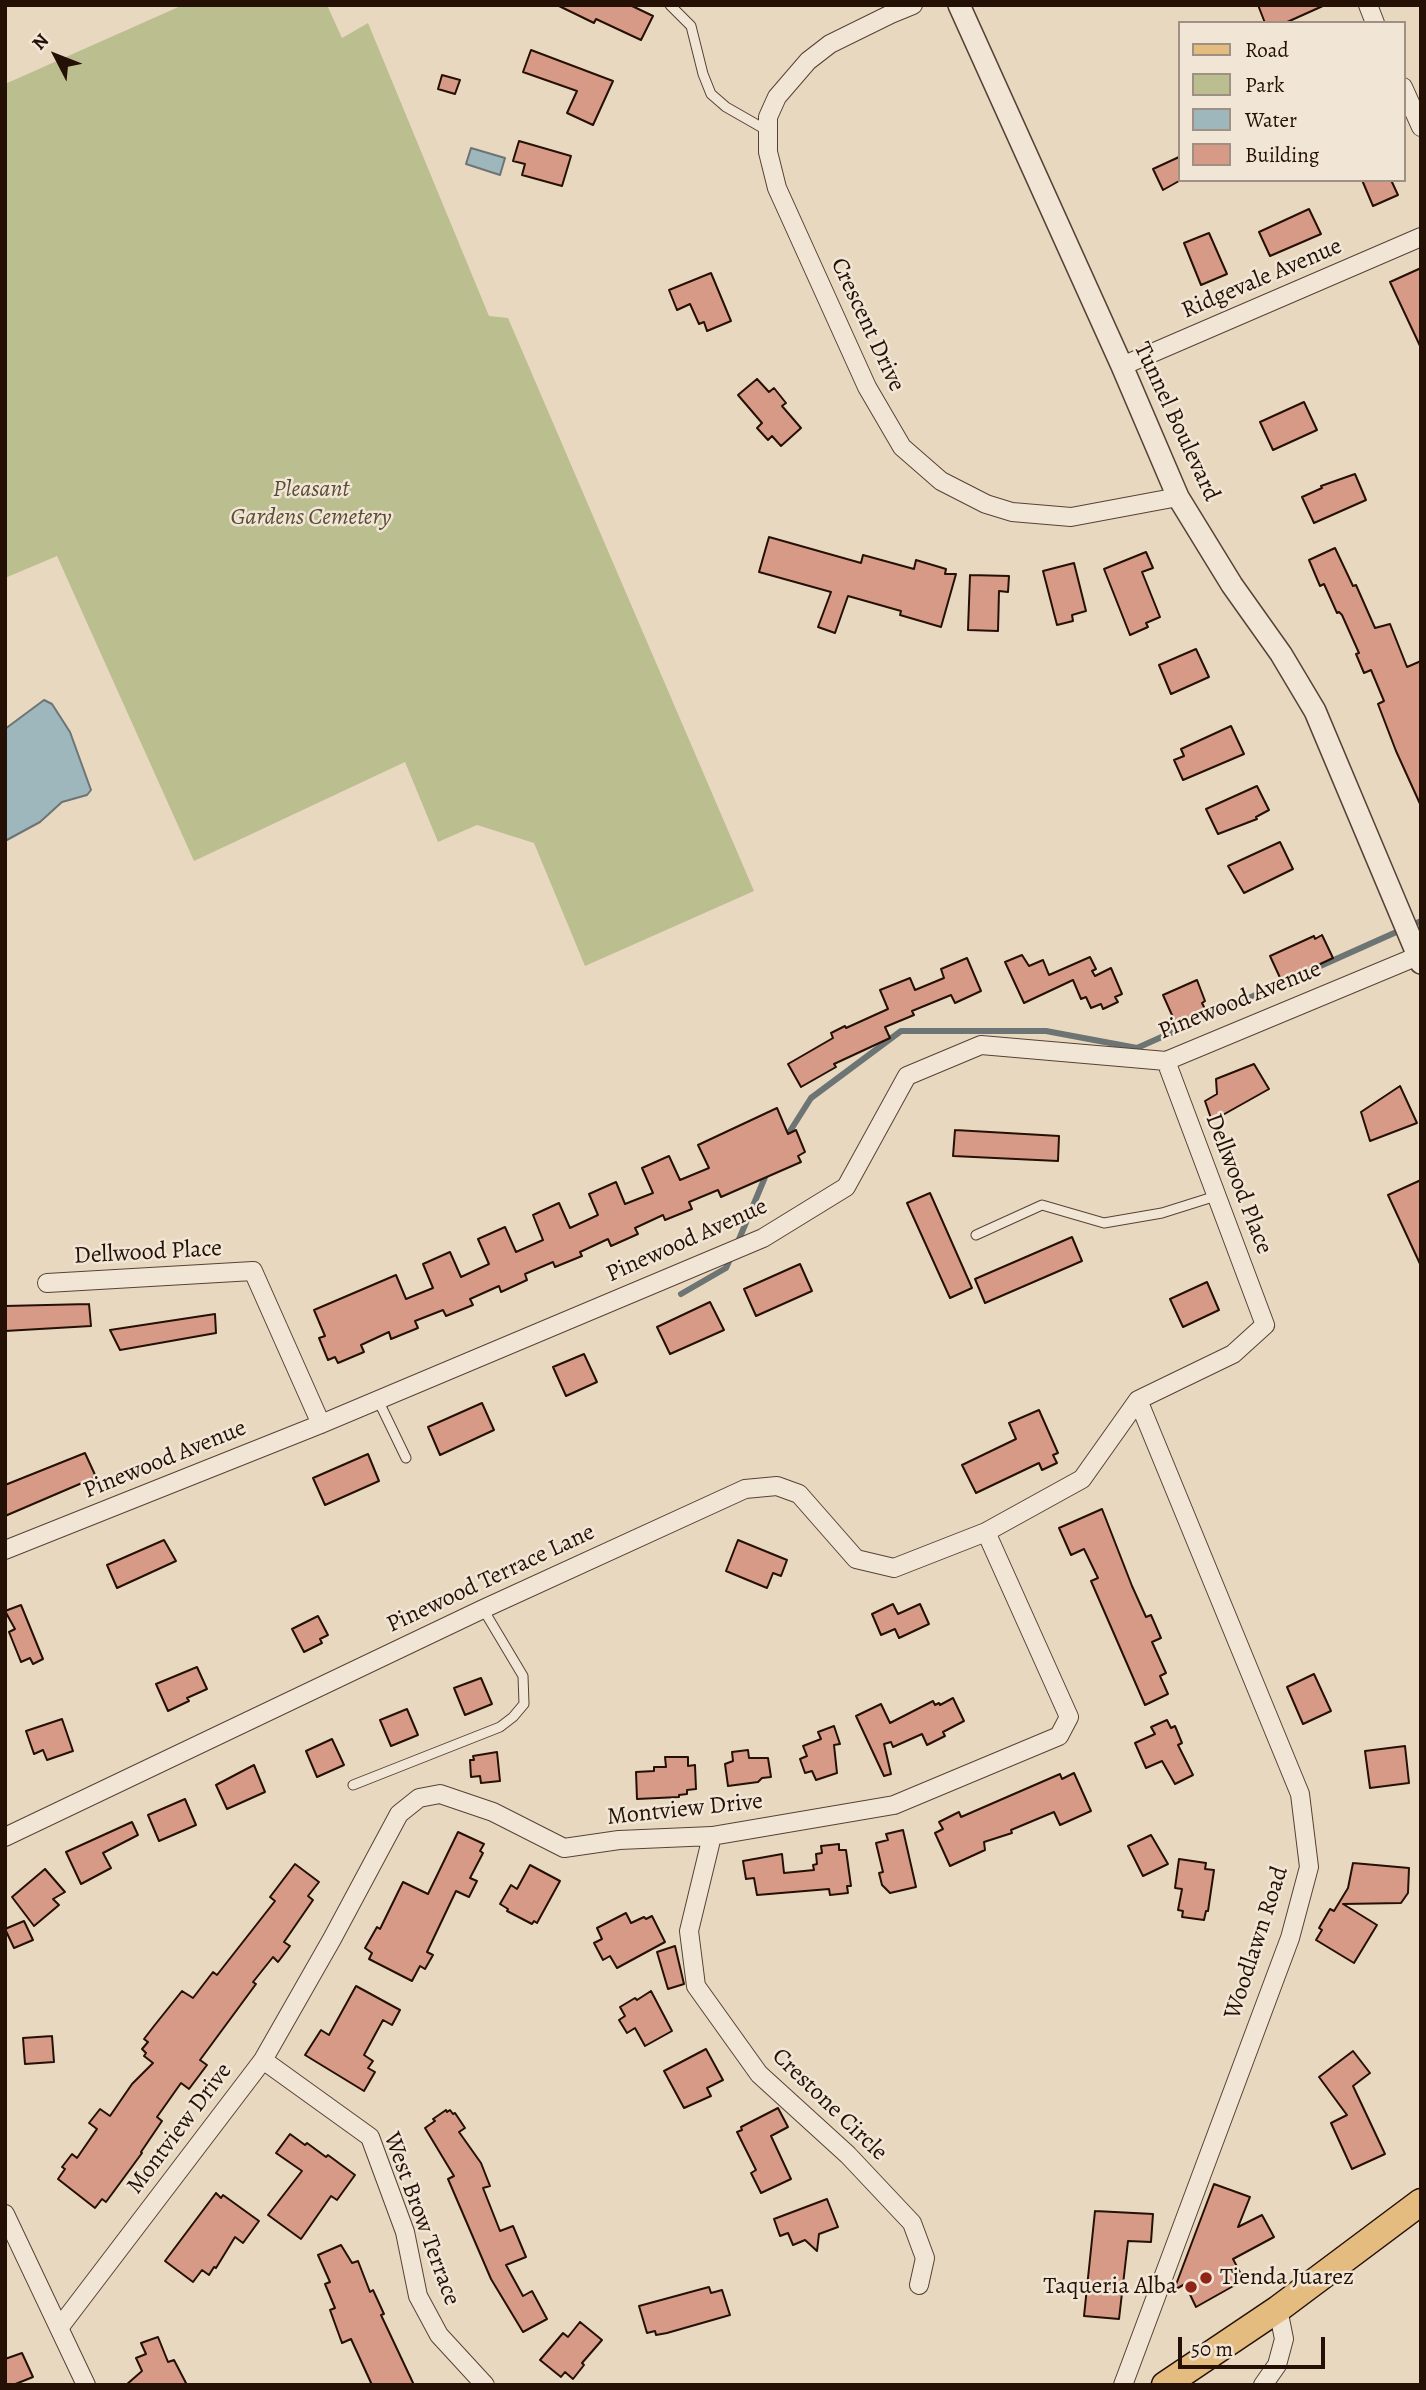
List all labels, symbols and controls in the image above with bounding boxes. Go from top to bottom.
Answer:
north arrow [21,21,91,91]
legend [1178,21,1405,182]
text: N [26,28,55,56]
text: Road [1245,36,1289,64]
text: Park [1245,71,1284,99]
text: Water [1245,106,1297,134]
text: Building [1245,141,1319,169]
street label: Ridgevale Avenue [1178,232,1346,326]
street label: Crescent Drive [823,254,911,396]
street label: Tunnel Boulevard [1127,338,1225,506]
park label: Pleasant Gardens Cemetery [230,476,392,532]
street label: Pinewood Avenue [1154,955,1326,1047]
street label: Dellwood Place [1198,1110,1278,1258]
street label: Pinewood Avenue [602,1193,772,1289]
street label: Dellwood Place [73,1235,223,1271]
street label: Pinewood Avenue [79,1414,251,1506]
street label: Pinewood Terrace Lane [382,1518,600,1640]
street label: Montview Drive [606,1787,764,1833]
street label: Woodlawn Road [1219,1863,1295,2023]
street label: Crestone Circle [765,2043,893,2167]
street label: Montview Drive [121,2058,239,2200]
street label: West Brow Terrace [376,2128,466,2310]
place label: Tienda Juarez [1220,2264,1354,2292]
marker: Tienda Juarez [1198,2270,1214,2286]
place label: Taqueria Alba [1043,2273,1177,2301]
marker: Taqueria Alba [1183,2279,1199,2295]
scale bar [1181,2324,1328,2368]
text: 50 m [1191,2335,1233,2363]

